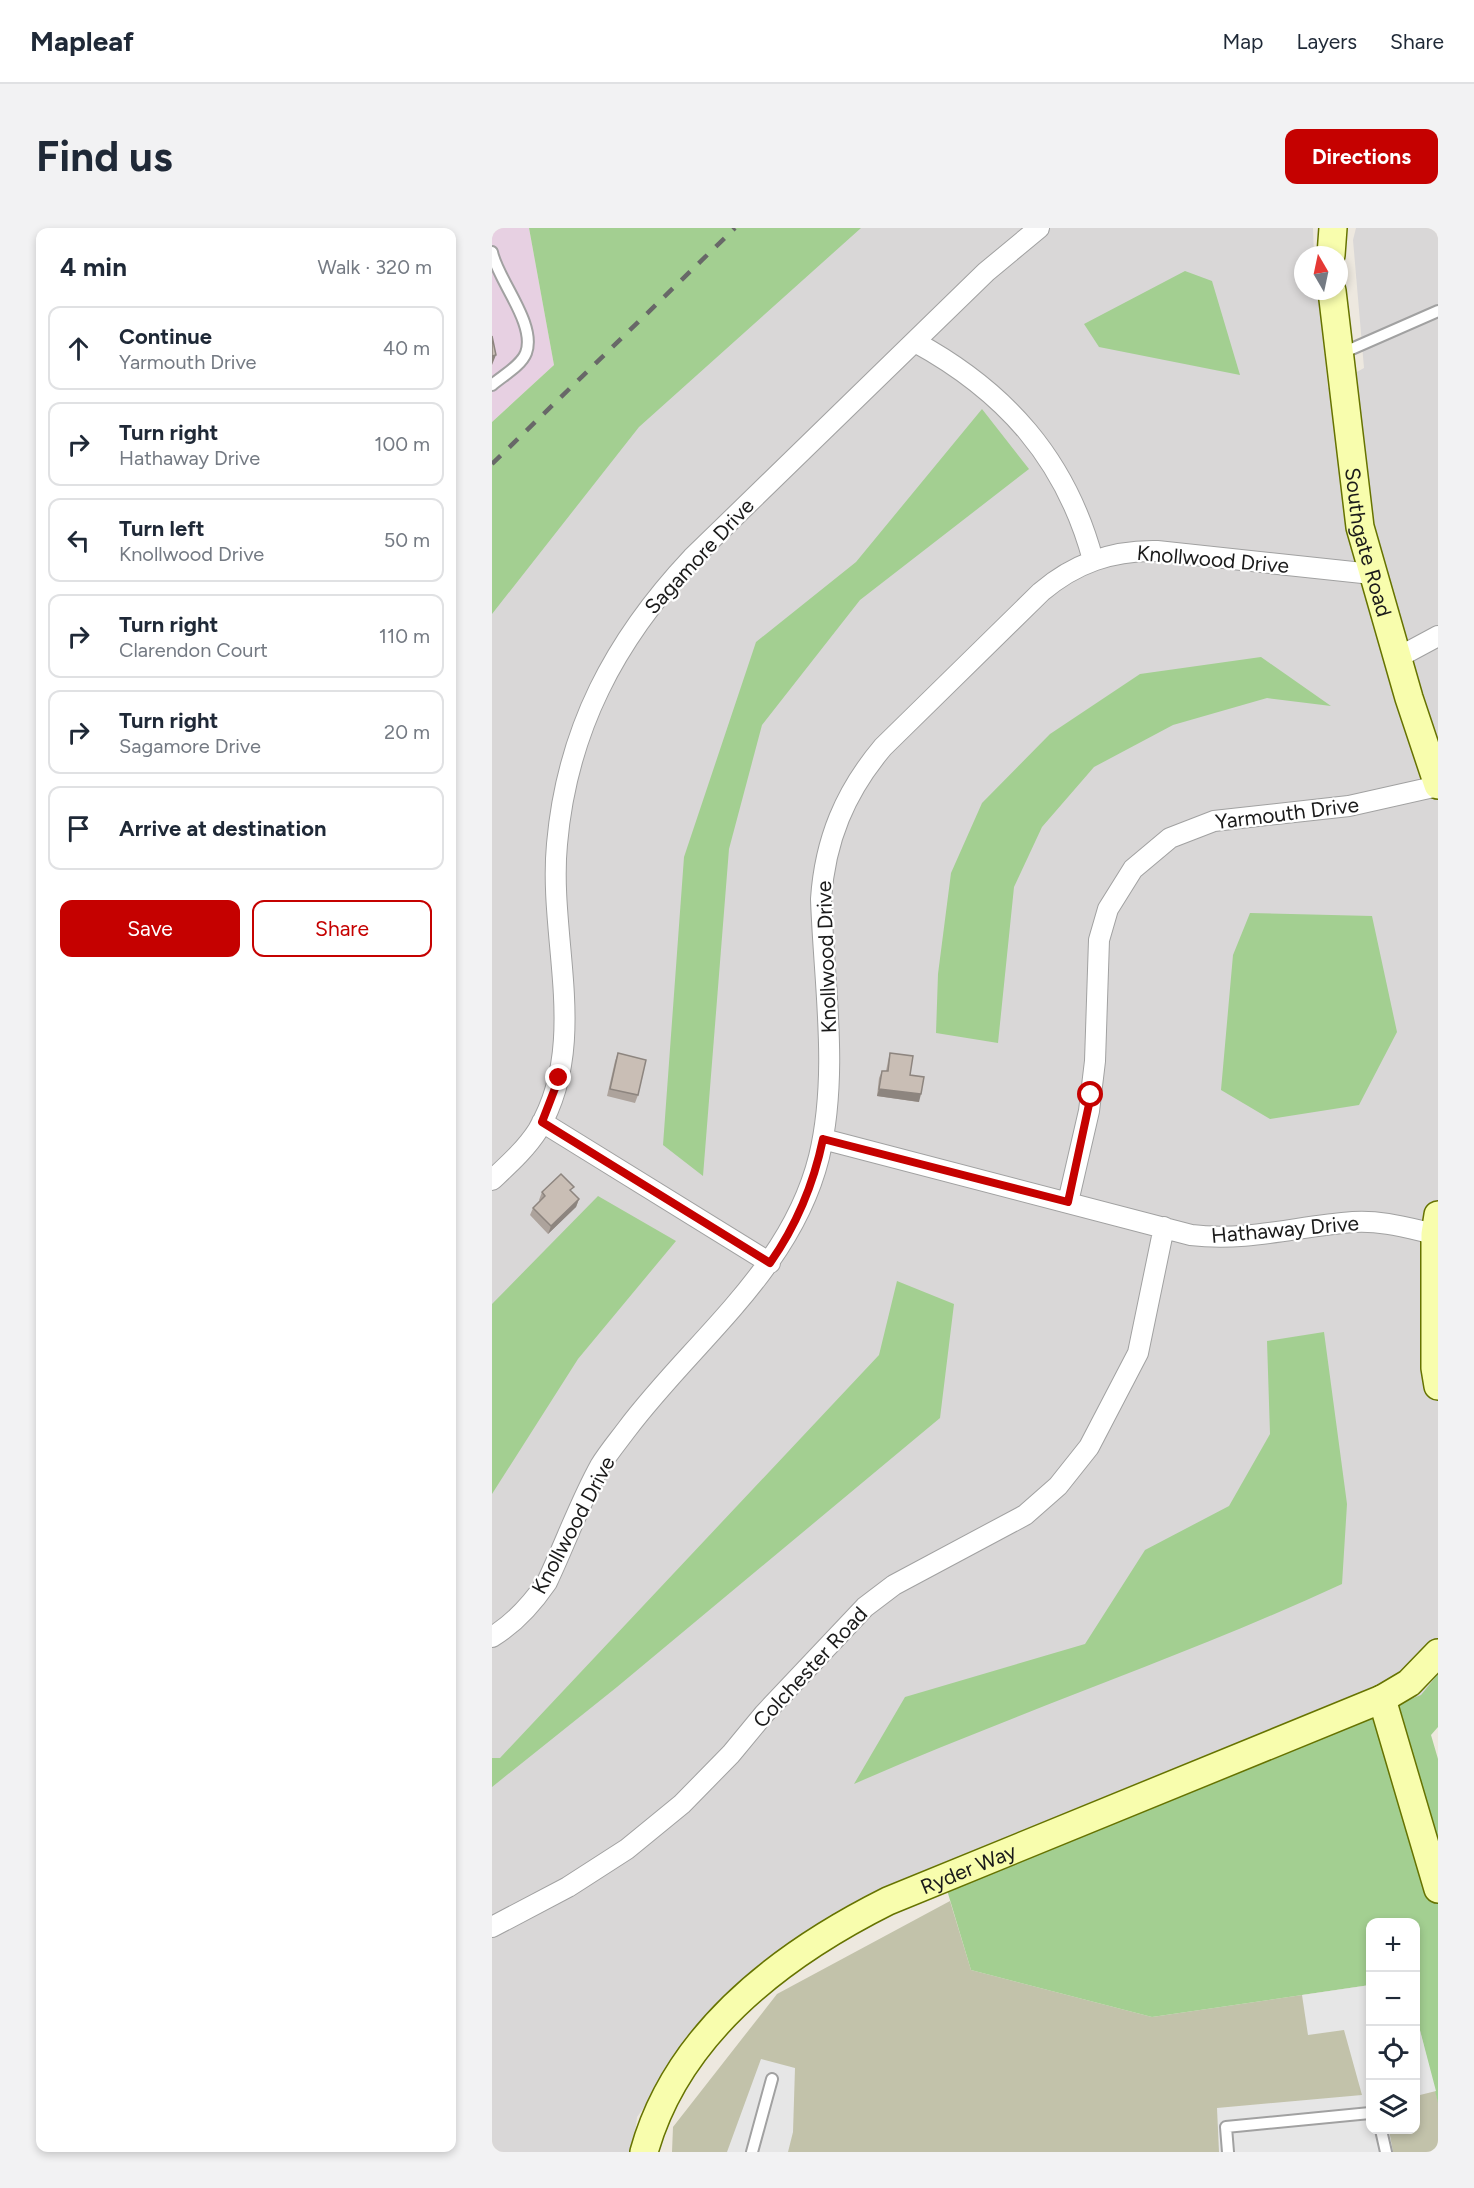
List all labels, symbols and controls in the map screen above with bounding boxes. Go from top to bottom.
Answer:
text: Mapleaf [30,24,134,58]
text: Map [1223,29,1263,54]
text: Layers [1296,29,1357,54]
text: Share [1390,29,1444,54]
button: Directions [1285,129,1438,184]
text: Find us [36,131,173,182]
north arrow [1294,246,1348,300]
text: 4 min [60,251,127,283]
text: Walk · 320 m [318,255,432,279]
text: Continue [119,323,212,350]
icon: ahead [62,332,95,365]
text: 40 m [383,336,430,360]
text: Yarmouth Drive [119,350,257,374]
text: Turn right [119,419,218,446]
icon: right [62,428,95,461]
text: 100 m [374,432,430,456]
text: Hathaway Drive [119,446,260,470]
street label: Southgate Road [1341,466,1398,619]
street label: Sagamore Drive [639,493,759,619]
text: Turn left [119,515,205,542]
icon: left [62,524,95,557]
text: 50 m [384,528,430,552]
street label: Knollwood Drive [1136,540,1290,578]
text: Knollwood Drive [119,542,264,566]
text: Turn right [119,611,218,638]
icon: right [62,620,95,653]
text: 110 m [379,624,430,648]
text: Clarendon Court [119,638,268,662]
text: Turn right [119,707,218,734]
icon: right [62,716,95,749]
text: 20 m [384,720,430,744]
text: Sagamore Drive [119,734,261,758]
street label: Yarmouth Drive [1214,792,1360,834]
icon: arrive [62,812,95,845]
text: Arrive at destination [119,815,327,842]
street label: Knollwood Drive [811,880,841,1034]
button: Save [60,900,240,957]
button: Share [252,900,432,957]
route end [545,1064,571,1090]
route start [1077,1081,1103,1107]
street label: Hathaway Drive [1210,1210,1360,1248]
street label: Knollwood Drive [526,1452,620,1598]
street label: Colchester Road [748,1601,872,1733]
street label: Ryder Way [917,1838,1019,1899]
map controls [1366,1918,1420,2134]
button: + [1366,1918,1420,1972]
button: − [1366,1972,1420,2026]
button: locate [1366,2026,1420,2080]
button: layers [1366,2080,1420,2134]

